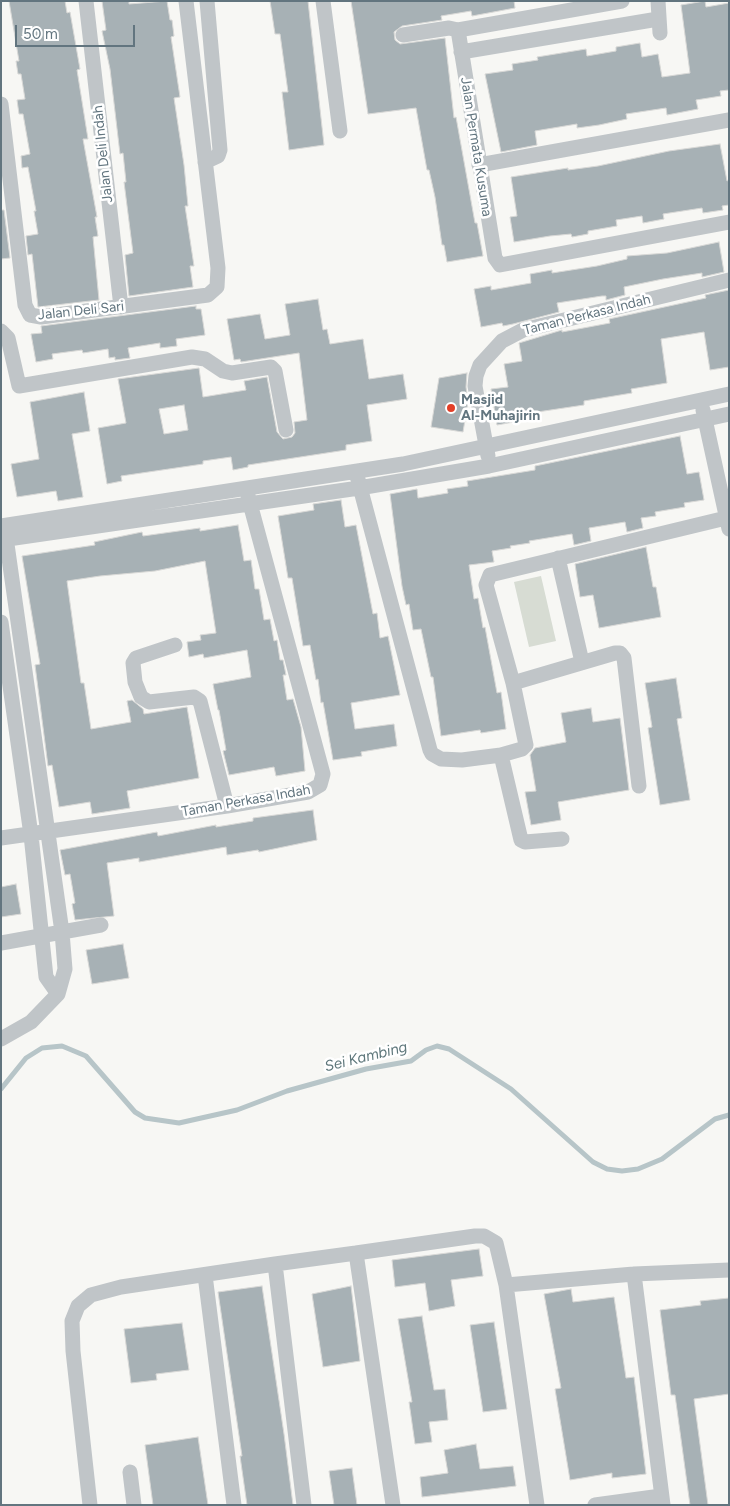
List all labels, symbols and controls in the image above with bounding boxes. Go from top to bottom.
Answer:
scale bar [18,15,138,47]
text: 50 m [23,25,58,43]
street label: Jalan Permata Kusuma [457,76,495,218]
street label: Jalan Deli Indah [90,105,116,203]
street label: Taman Perkasa Indah [522,291,652,339]
street label: Jalan Deli Sari [37,298,125,324]
place label: Masjid Al-Muhajirin [461,392,540,424]
marker: Masjid Al-Muhajirin [445,402,457,414]
street label: Taman Perkasa Indah [180,781,312,821]
water label: Sei Kambing [323,1038,409,1076]

